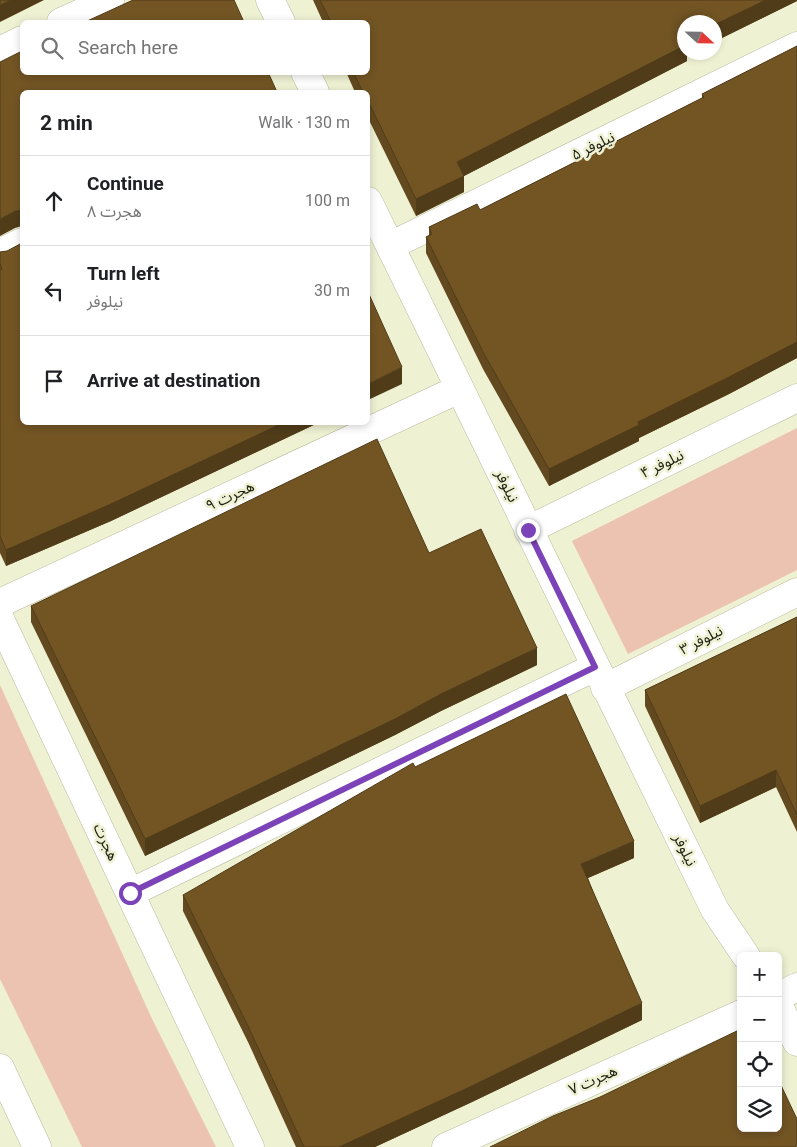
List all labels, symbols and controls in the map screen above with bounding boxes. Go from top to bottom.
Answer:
north arrow [677,15,722,60]
search box [20,20,370,75]
icon: search [38,34,66,62]
text: Search here [78,36,178,59]
text: 2 min [40,111,93,135]
text: Walk · 130 m [258,113,350,132]
street label: نیلوفر ۵ [568,128,618,164]
text: Continue [87,172,164,195]
icon: ahead [40,187,68,215]
text: 100 m [305,191,350,210]
text: هجرت ۸ [87,202,142,221]
text: Turn left [87,262,160,285]
icon: left [40,277,68,305]
text: 30 m [314,281,350,300]
text: نیلوفر [87,292,123,311]
icon: arrive [40,367,68,395]
text: Arrive at destination [87,369,260,392]
street label: نیلوفر ۴ [637,446,687,482]
street label: نیلوفر [491,466,523,505]
street label: هجرت ۹ [203,477,257,515]
route end [517,519,540,542]
street label: نیلوفر ۳ [676,622,726,658]
street label: هجرت [90,821,122,863]
street label: نیلوفر [669,830,701,869]
route start [119,882,142,905]
map controls [737,952,782,1132]
button: + [737,952,782,997]
button: − [737,997,782,1042]
button: locate [737,1042,782,1087]
street label: هجرت ۷ [566,1061,620,1099]
button: layers [737,1087,782,1132]

